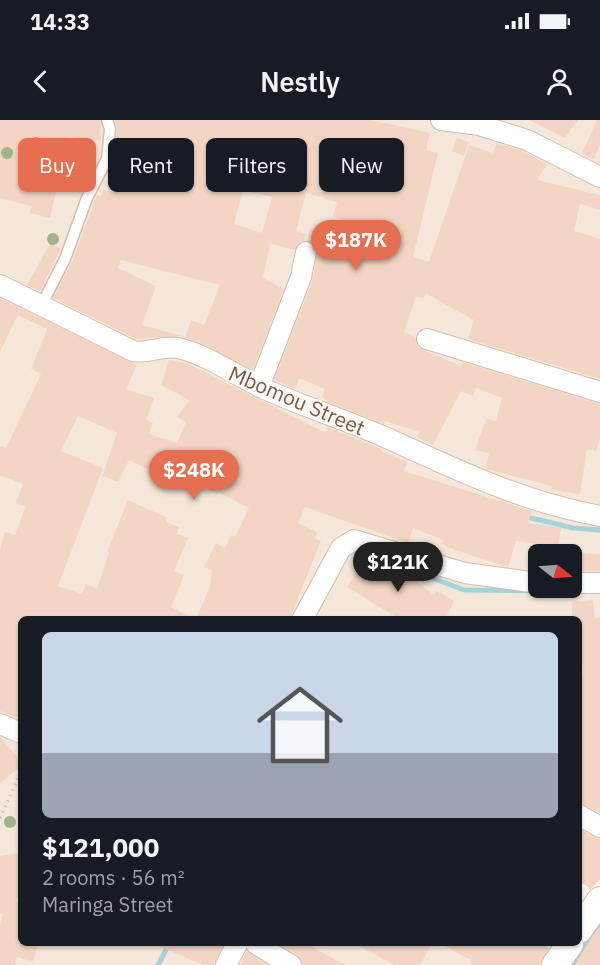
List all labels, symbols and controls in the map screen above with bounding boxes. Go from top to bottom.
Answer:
text: 14:33 [30,7,90,36]
text: Nestly [260,64,340,99]
icon: back [24,65,57,98]
icon: person [543,65,576,98]
chip: Buy [18,138,96,192]
chip: Rent [108,138,194,192]
chip: Filters [206,138,307,192]
chip: New [319,138,404,192]
pin: $187K [314,220,398,271]
text: $187K [325,226,387,253]
street label: Mbomou Street [225,359,369,441]
pin: $248K [152,450,236,501]
text: $248K [163,456,225,483]
pin: $121K [356,542,440,593]
north arrow [528,544,582,598]
map controls [528,544,582,598]
text: $121K [367,548,429,575]
icon: home [246,671,354,779]
text: $121,000 [42,830,159,864]
text: 2 rooms · 56 m² [42,864,185,891]
text: Maringa Street [42,891,173,918]

